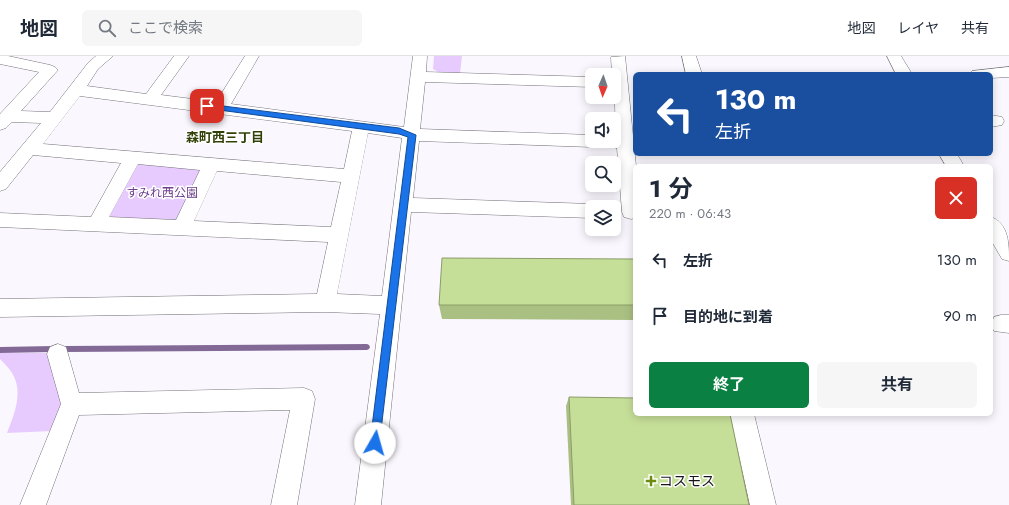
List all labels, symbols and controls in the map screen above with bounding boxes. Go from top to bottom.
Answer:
search box [82,10,362,46]
text: 地図 [20,15,58,42]
icon: search [96,17,118,39]
text: ここで検索 [128,17,203,39]
text: 地図 [847,18,875,38]
text: レイヤ [897,18,939,38]
text: 共有 [961,18,989,38]
north arrow [585,68,621,104]
map controls [585,68,621,236]
text: 130 m [715,79,797,120]
icon: left [649,88,701,140]
pin [190,89,224,123]
icon: arrive [196,95,218,117]
button: sound [585,112,621,148]
text: 左折 [715,119,751,145]
district label: 森町西三丁目 [186,128,264,147]
button: search [585,156,621,192]
text: 1 分 [649,171,692,206]
button: close [935,177,977,219]
park label: すみれ西公園 [126,184,198,202]
button: layers [585,200,621,236]
text: 220 m · 06:43 [649,204,731,223]
icon: left [649,249,671,271]
text: 130 m [937,249,977,271]
text: 左折 [683,250,713,272]
icon: arrive [649,305,671,327]
text: 90 m [943,305,977,327]
text: 目的地に到着 [683,306,773,328]
button: 終了 [649,362,809,408]
button: 共有 [817,362,977,408]
position arrow [354,422,396,464]
place label: コスモス [659,471,715,491]
marker: コスモス [646,476,656,486]

